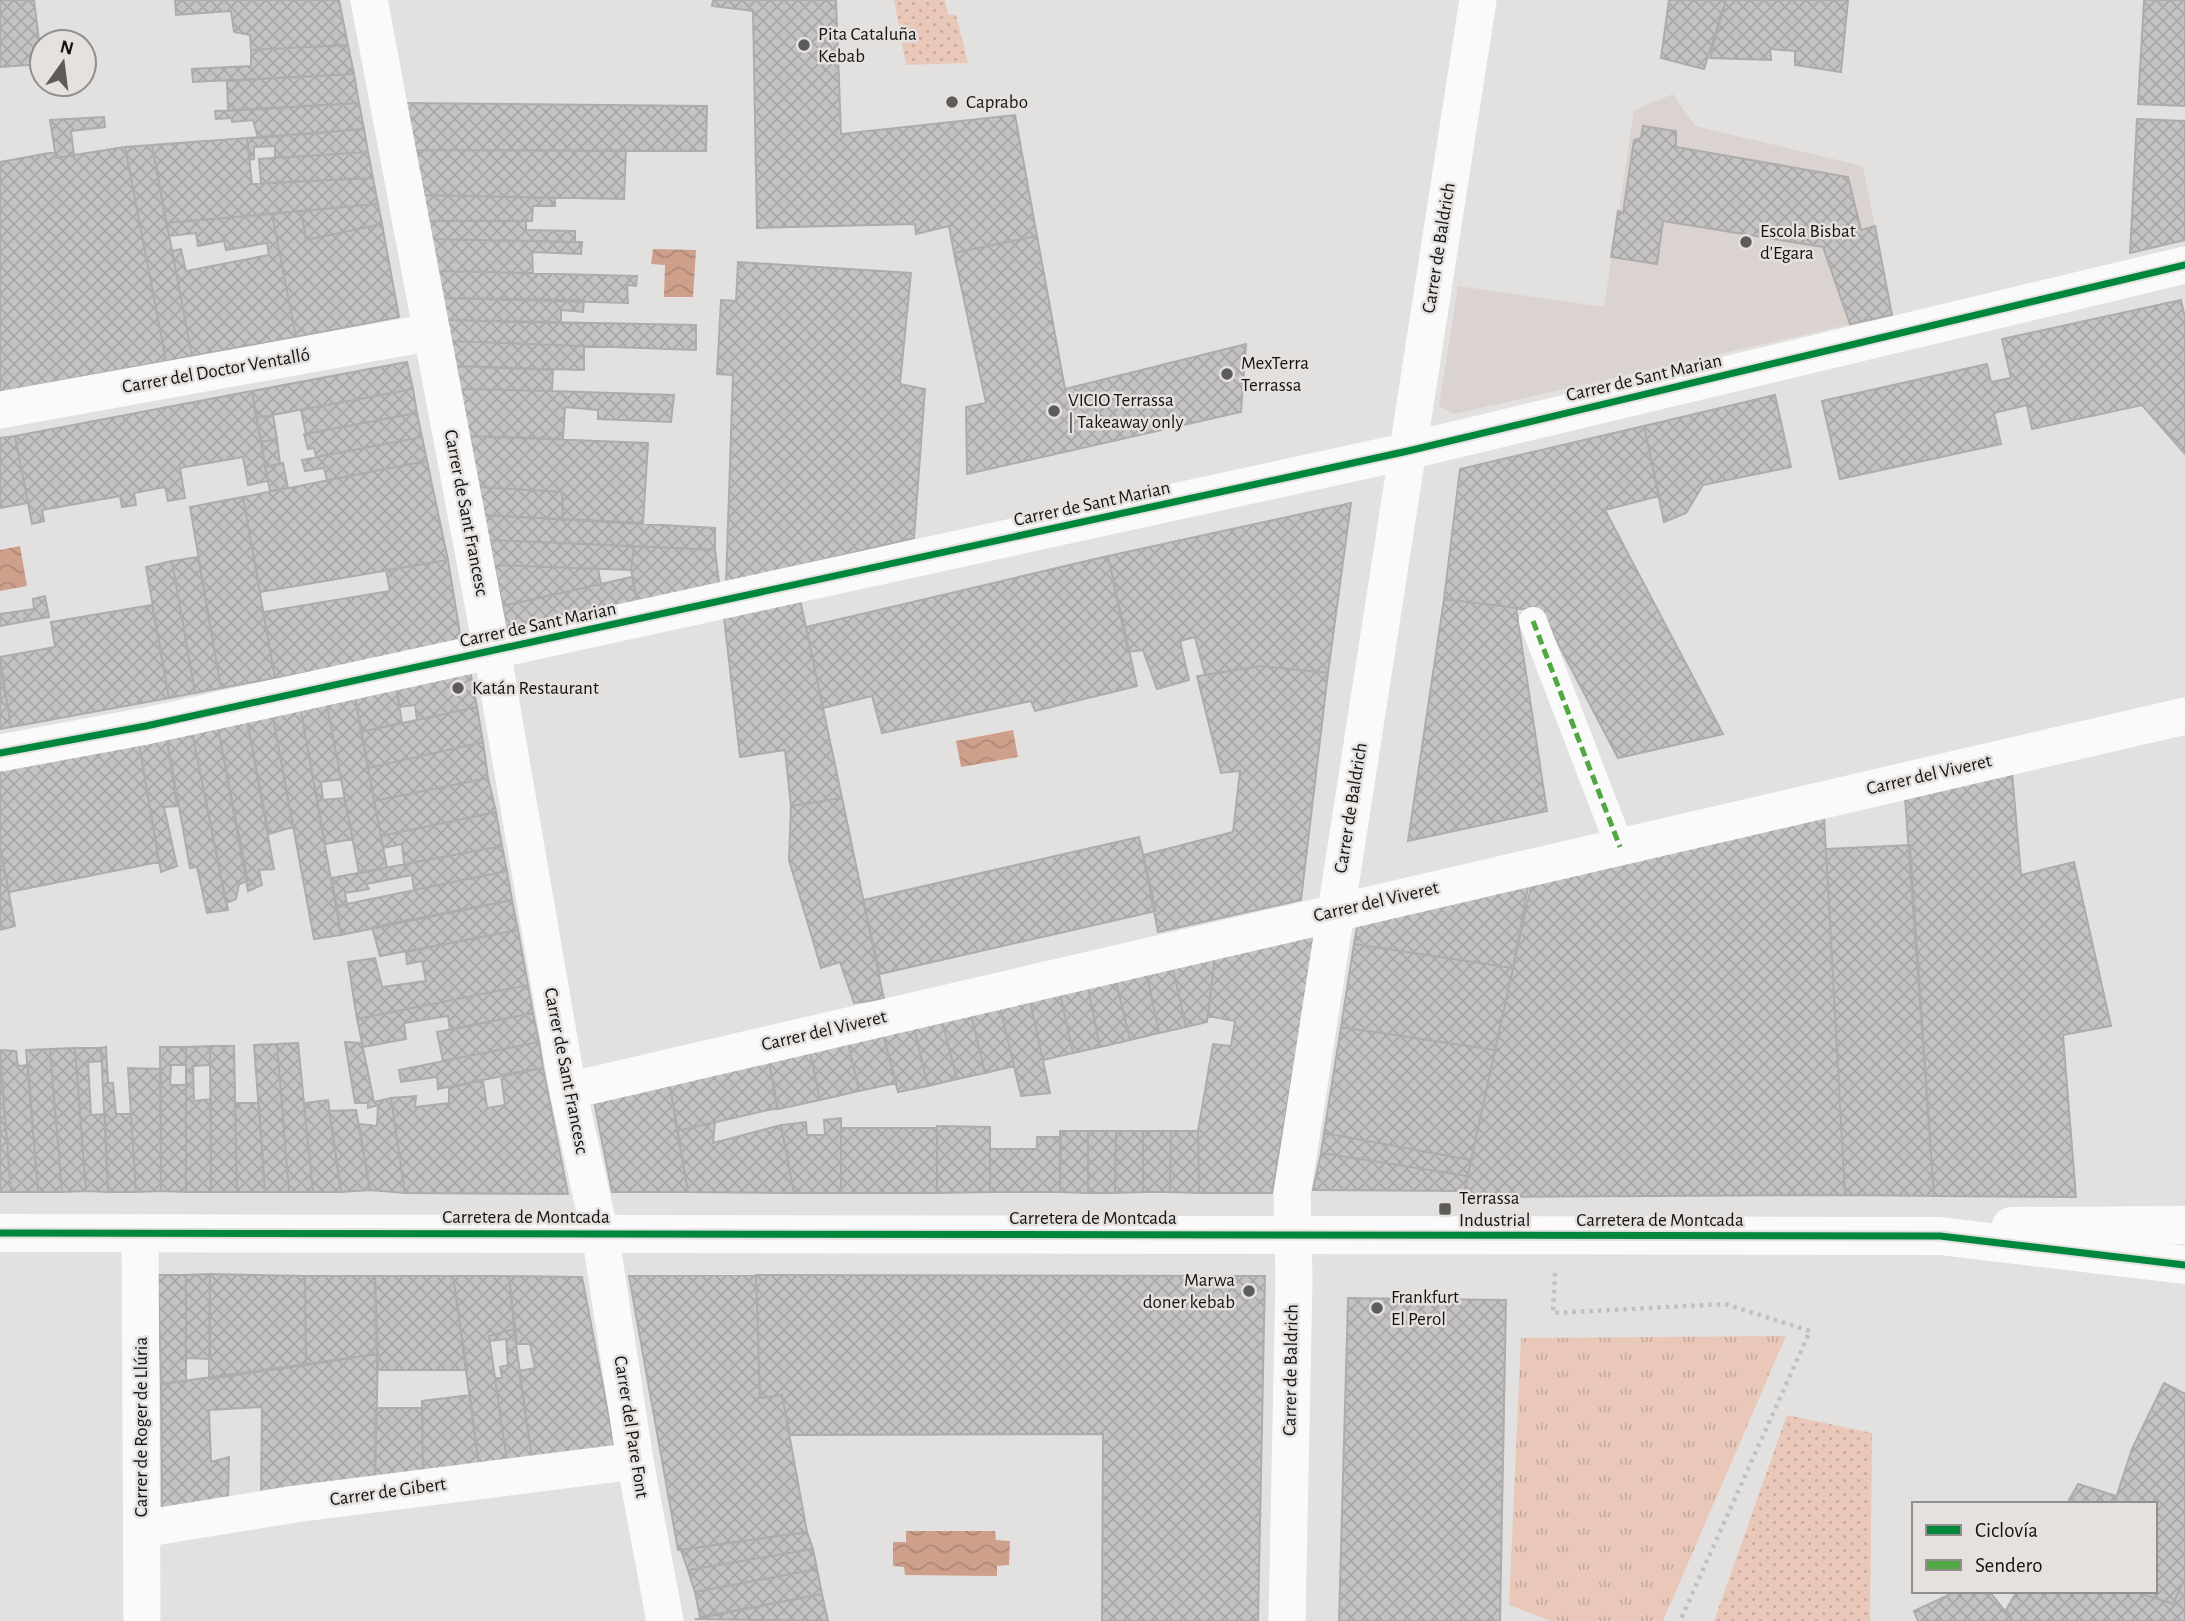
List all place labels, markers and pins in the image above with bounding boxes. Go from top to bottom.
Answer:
place label: Pita Cataluña Kebab [818,25,917,66]
marker: Pita Cataluña Kebab [796,37,812,53]
place label: Caprabo [966,93,1028,112]
marker: Caprabo [944,94,960,110]
place label: Escola Bisbat d'Egara [1760,222,1856,263]
marker: Escola Bisbat d'Egara [1738,234,1754,250]
place label: MexTerra Terrassa [1241,354,1309,395]
marker: MexTerra Terrassa [1219,366,1235,382]
place label: VICIO Terrassa | Takeaway only [1068,391,1184,433]
marker: VICIO Terrassa | Takeaway only [1046,403,1062,419]
place label: Katán Restaurant [472,679,599,698]
marker: Katán Restaurant [450,680,466,696]
place label: Terrassa Industrial [1459,1189,1531,1230]
marker: Terrassa Industrial [1437,1201,1453,1217]
place label: Marwa doner kebab [1143,1271,1235,1312]
marker: Marwa doner kebab [1241,1283,1257,1299]
place label: Frankfurt El Perol [1391,1288,1459,1329]
marker: Frankfurt El Perol [1369,1300,1385,1316]

